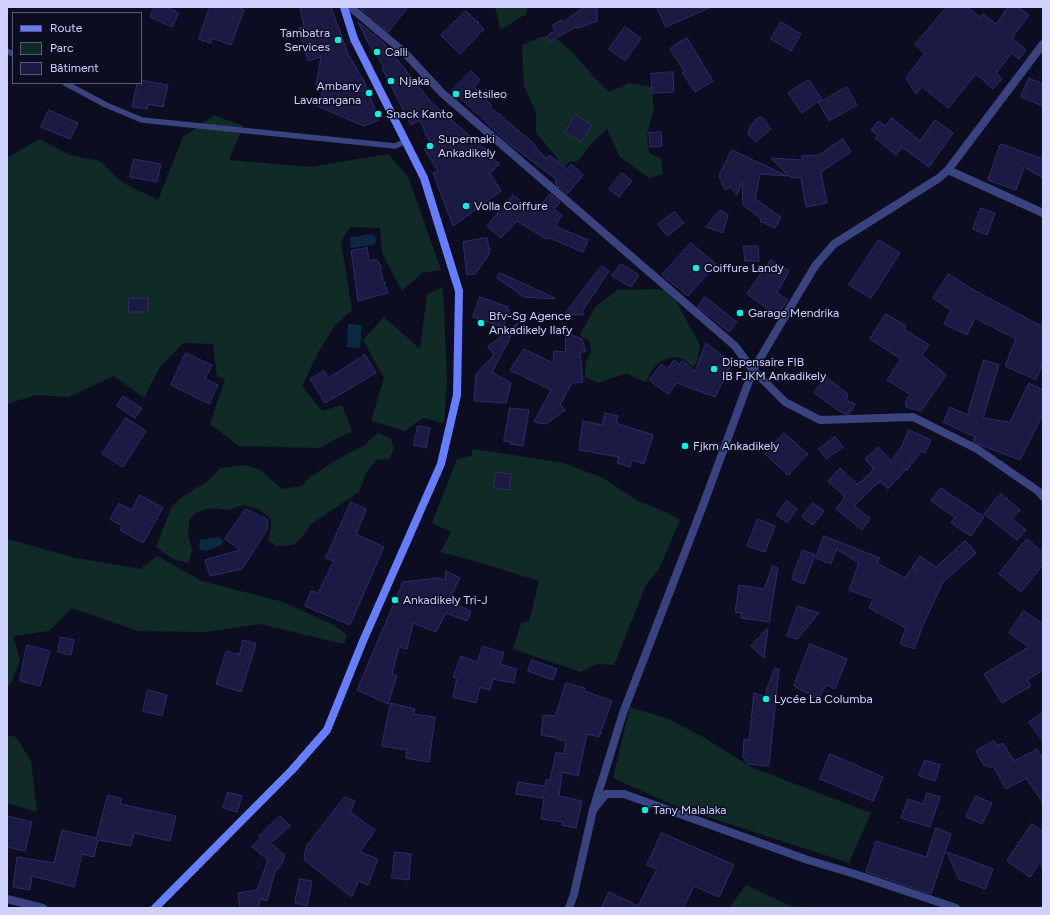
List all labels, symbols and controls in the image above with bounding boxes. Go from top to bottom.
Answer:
legend [12,12,142,84]
text: Route [50,21,82,35]
place label: Tambatra Services [280,26,330,54]
marker: Tambatra Services [333,35,343,45]
text: Parc [50,41,74,55]
place label: Calli [385,45,408,59]
marker: Calli [372,47,382,57]
text: Bâtiment [50,61,99,75]
place label: Njaka [399,74,429,88]
marker: Njaka [386,76,396,86]
place label: Ambany Lavarangana [294,79,361,107]
place label: Betsileo [464,87,507,101]
marker: Ambany Lavarangana [364,88,374,98]
marker: Betsileo [451,89,461,99]
place label: Snack Kanto [386,107,453,121]
marker: Snack Kanto [373,109,383,119]
place label: Supermaki Ankadikely [438,132,496,160]
marker: Supermaki Ankadikely [425,141,435,151]
place label: Volla Coiffure [474,199,548,213]
marker: Volla Coiffure [461,201,471,211]
place label: Coiffure Landy [704,261,784,275]
marker: Coiffure Landy [691,263,701,273]
place label: Garage Mendrika [748,306,839,320]
marker: Garage Mendrika [735,308,745,318]
place label: Bfv-Sg Agence Ankadikely Ilafy [489,309,572,337]
marker: Bfv-Sg Agence Ankadikely Ilafy [476,318,486,328]
place label: Dispensaire FIB IB FJKM Ankadikely [722,355,826,383]
marker: Dispensaire FIB IB FJKM Ankadikely [709,364,719,374]
place label: Fjkm Ankadikely [693,439,779,453]
marker: Fjkm Ankadikely [680,441,690,451]
place label: Ankadikely Tri-J [403,593,488,607]
marker: Ankadikely Tri-J [390,595,400,605]
place label: Lycée La Columba [774,692,873,706]
marker: Lycée La Columba [761,694,771,704]
place label: Tany Malalaka [653,803,726,817]
marker: Tany Malalaka [640,805,650,815]

